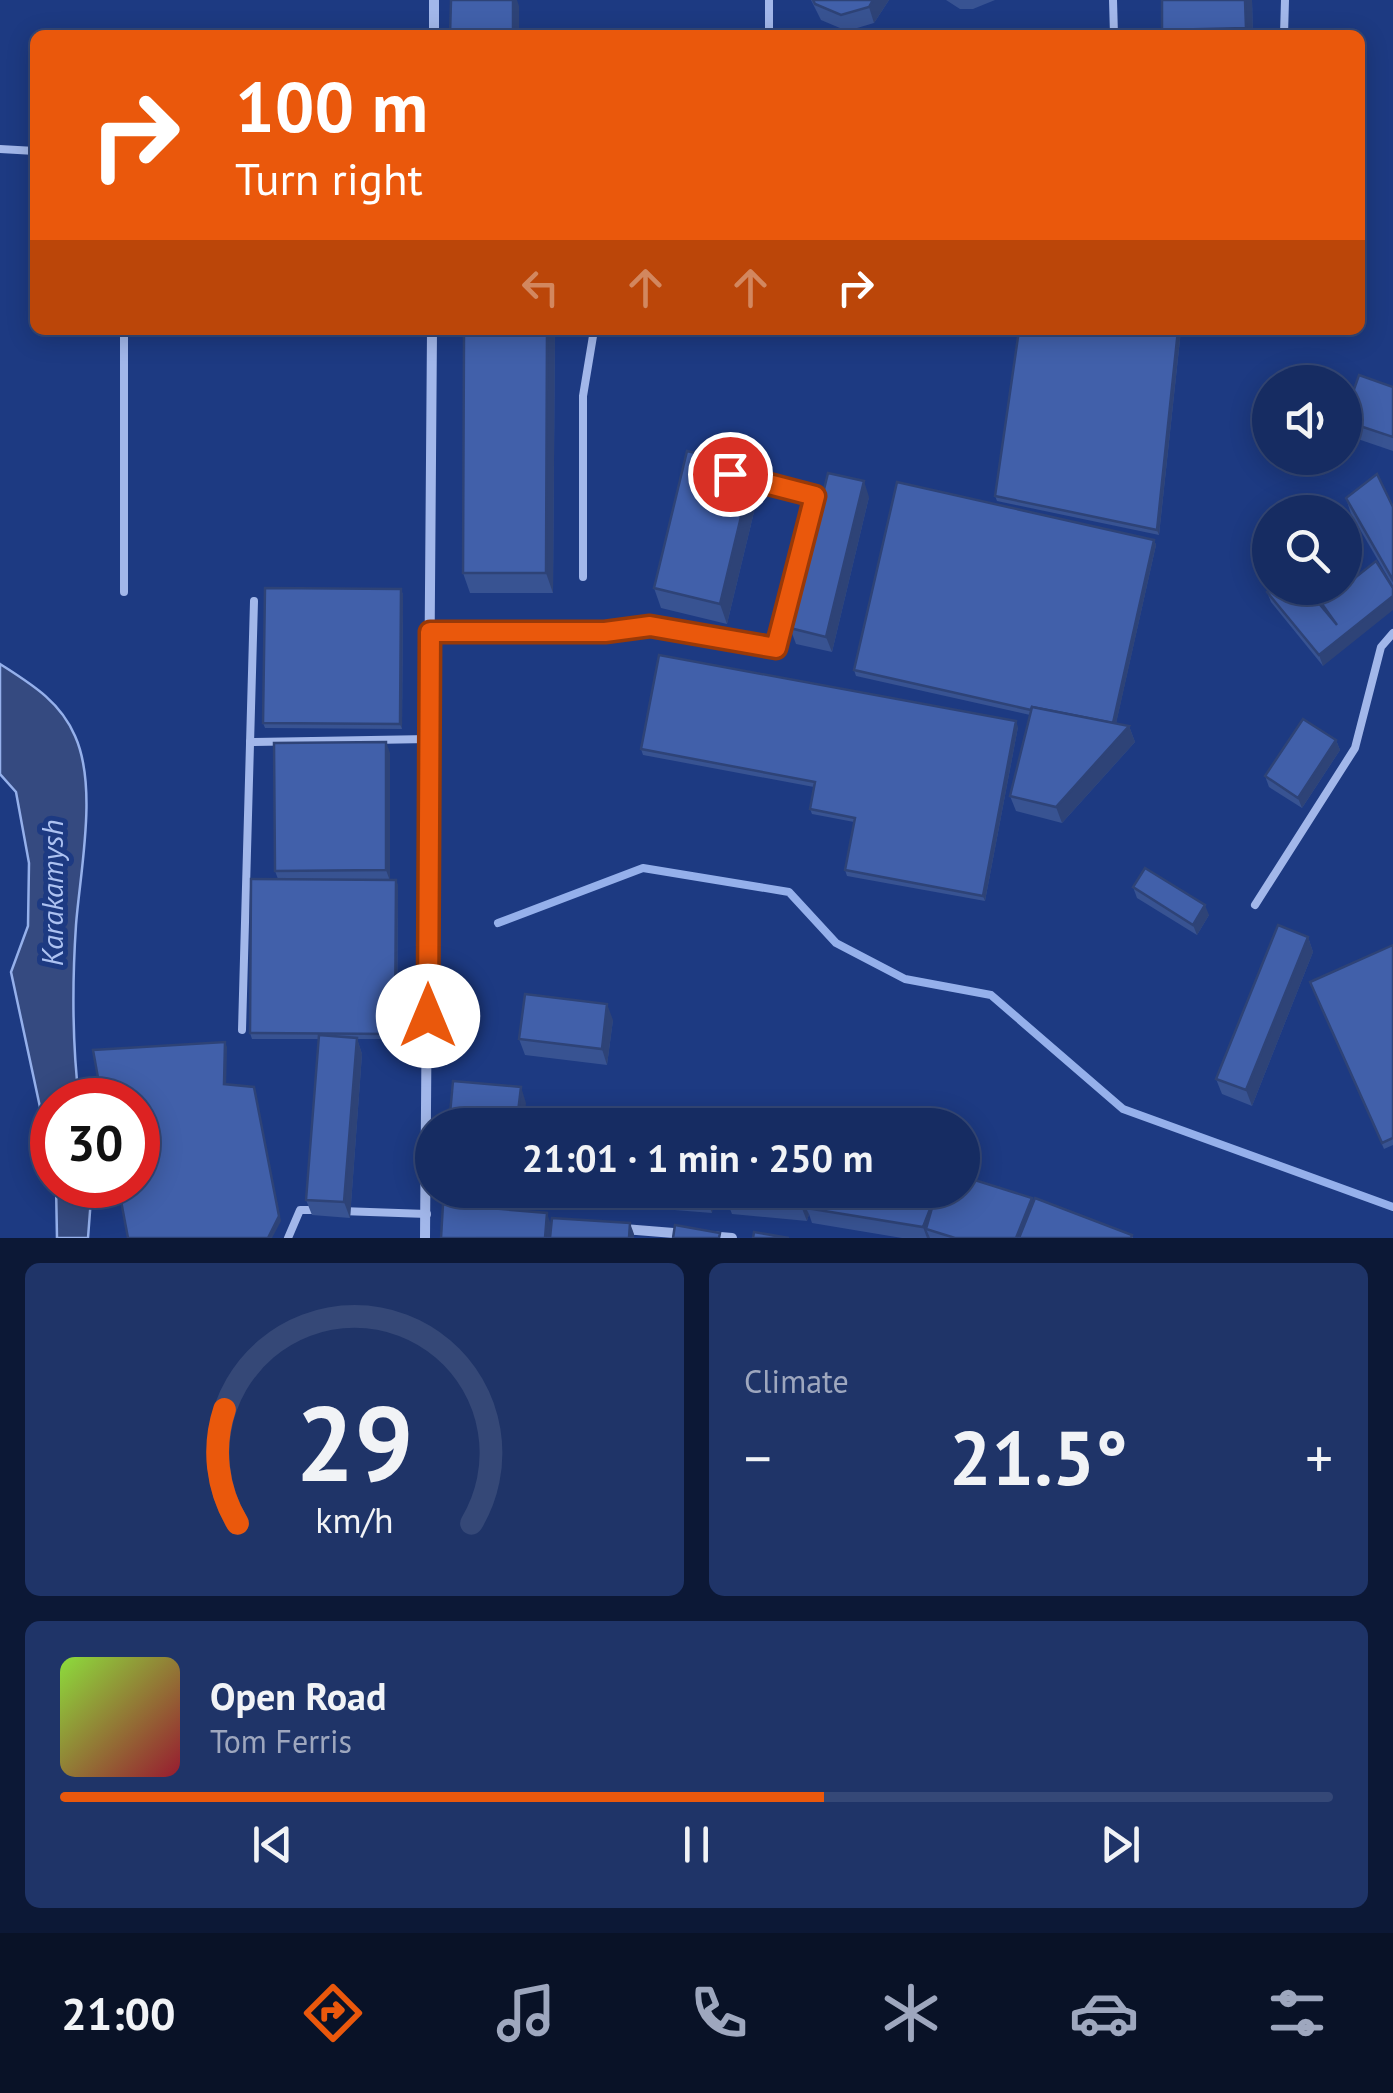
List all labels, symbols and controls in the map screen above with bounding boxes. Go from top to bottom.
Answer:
text: 100 m [235,61,428,151]
icon: right [70,70,200,200]
text: Turn right [235,149,423,207]
icon: left [513,260,568,315]
icon: ahead [618,260,673,315]
icon: ahead [723,260,778,315]
icon: right [828,260,883,315]
map controls [1252,365,1362,605]
button: sound [1252,365,1362,475]
pin [688,432,773,517]
icon: arrive [703,447,758,502]
button: search [1252,495,1362,605]
water label: Karakamysh [32,820,71,966]
position arrow [376,964,480,1068]
speed limit sign: 30 [30,1078,160,1208]
text: 21:01 · 1 min · 250 m [522,1133,873,1182]
text: Climate [744,1360,849,1402]
text: 29 [296,1375,413,1510]
text: 21.5° [949,1409,1128,1506]
text: − [744,1422,772,1493]
text: + [1305,1422,1333,1493]
text: km/h [315,1497,394,1543]
text: Open Road [210,1671,386,1720]
text: Tom Ferris [210,1720,352,1762]
icon: previous [245,1817,300,1872]
icon: pause [669,1817,724,1872]
icon: next [1093,1817,1148,1872]
icon: directions [298,1978,368,2048]
icon: music [491,1978,561,2048]
icon: phone [684,1978,754,2048]
icon: climate [876,1978,946,2048]
icon: car [1069,1978,1139,2048]
icon: filters [1262,1978,1332,2048]
text: 21:00 [61,1984,176,2042]

